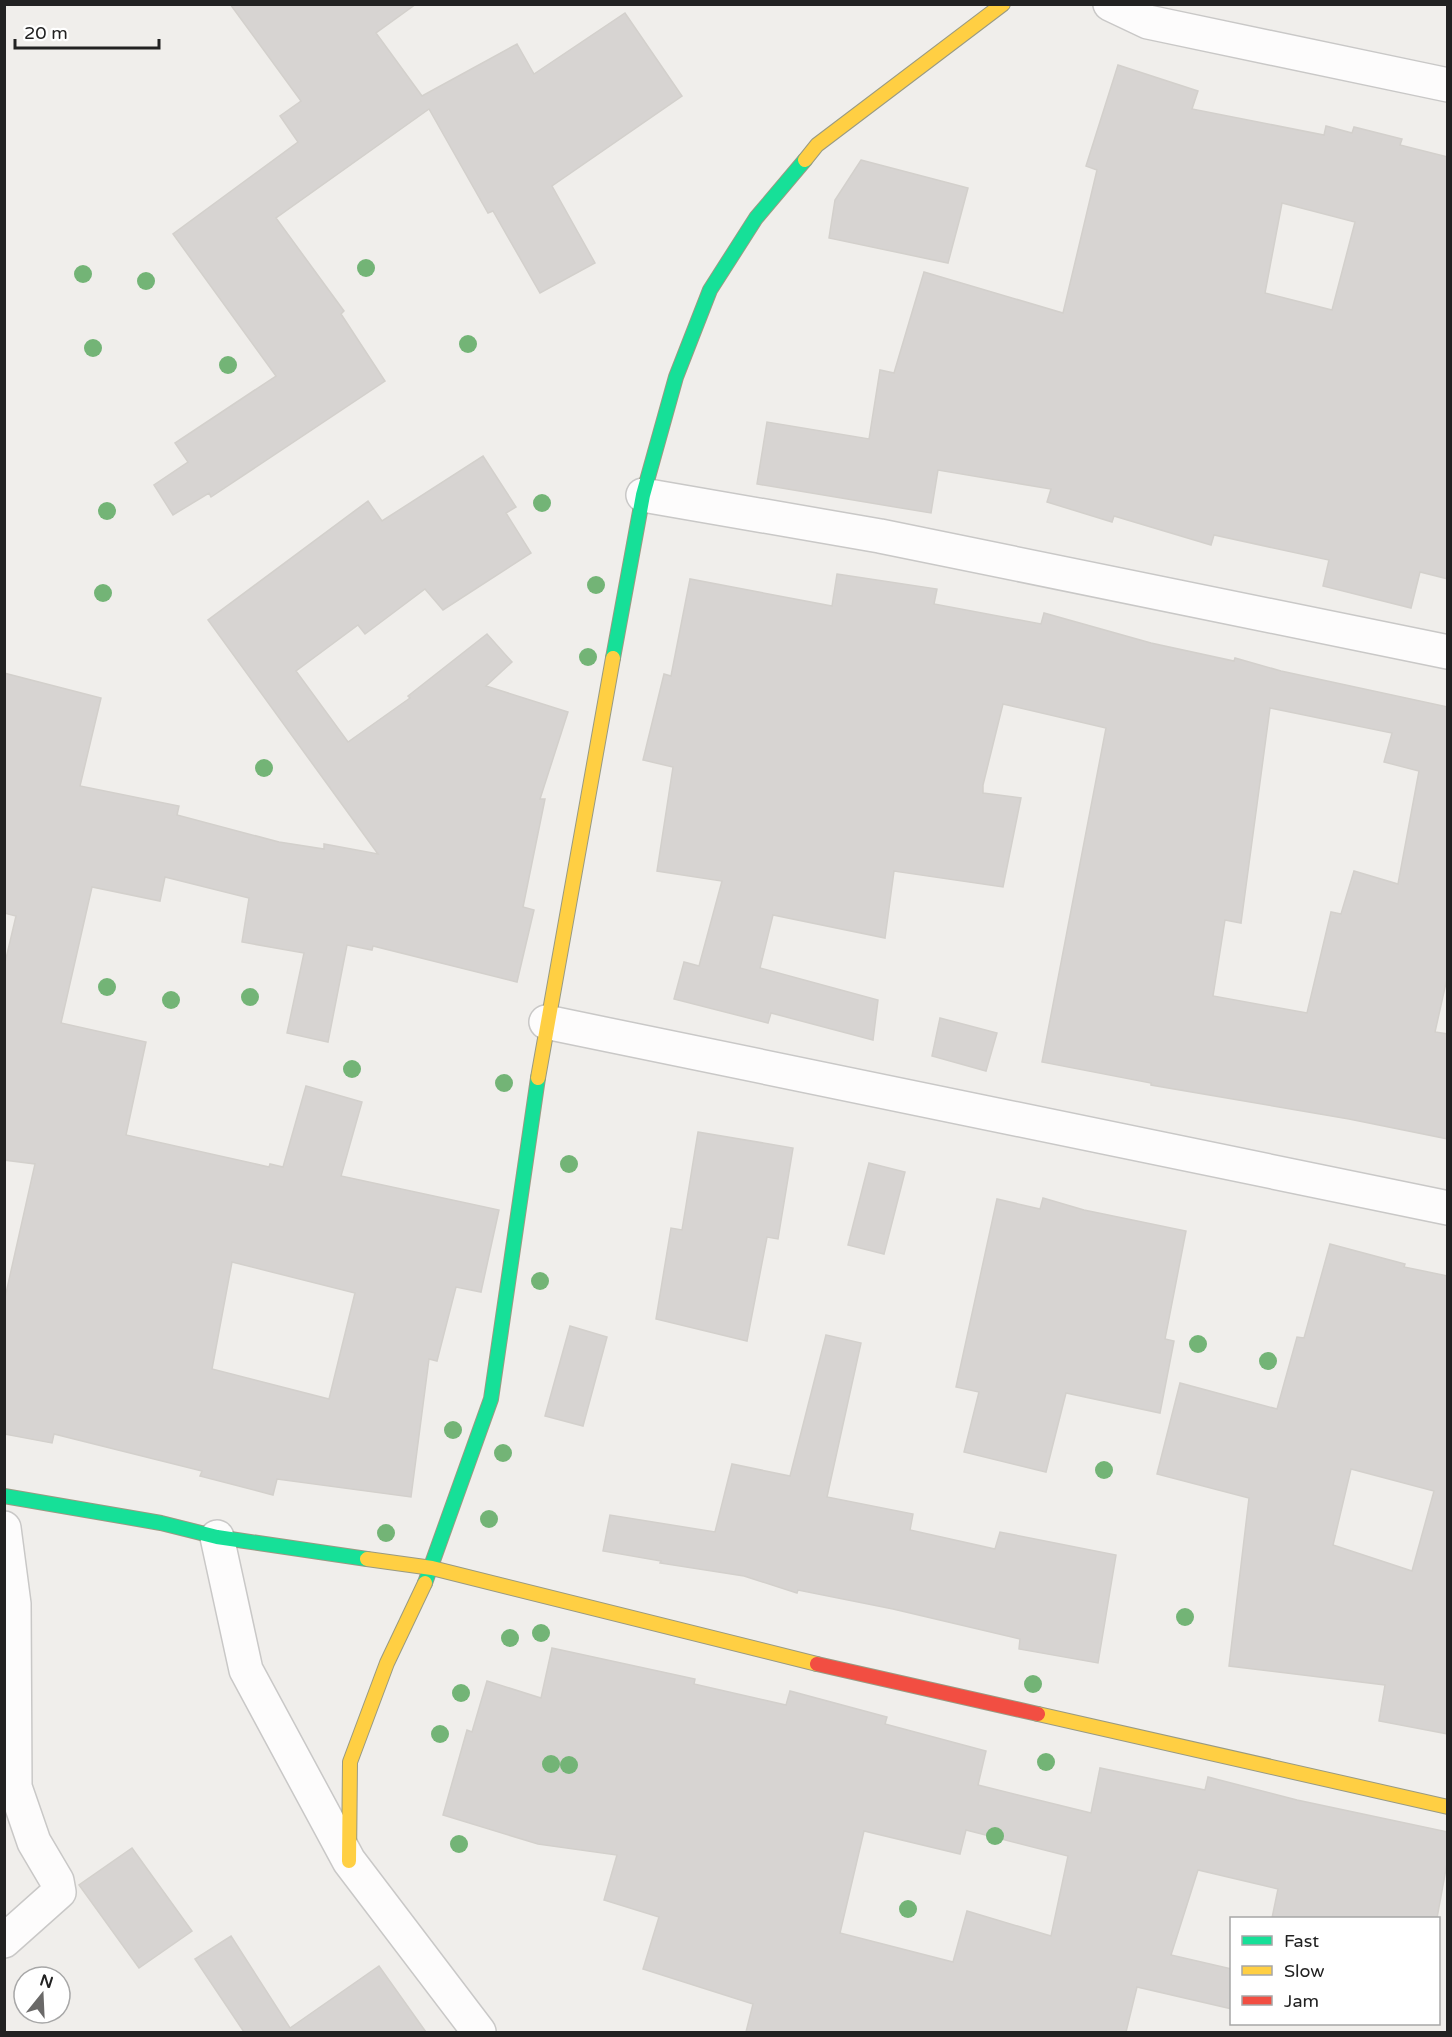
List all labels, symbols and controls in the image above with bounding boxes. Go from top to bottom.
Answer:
scale bar [15,12,159,50]
text: 20 m [24,22,68,44]
legend [1230,1917,1440,2025]
text: Fast [1284,1930,1319,1952]
text: Slow [1284,1960,1325,1982]
north arrow [12,1965,72,2025]
text: N [37,1970,56,1993]
text: Jam [1284,1990,1319,2012]

